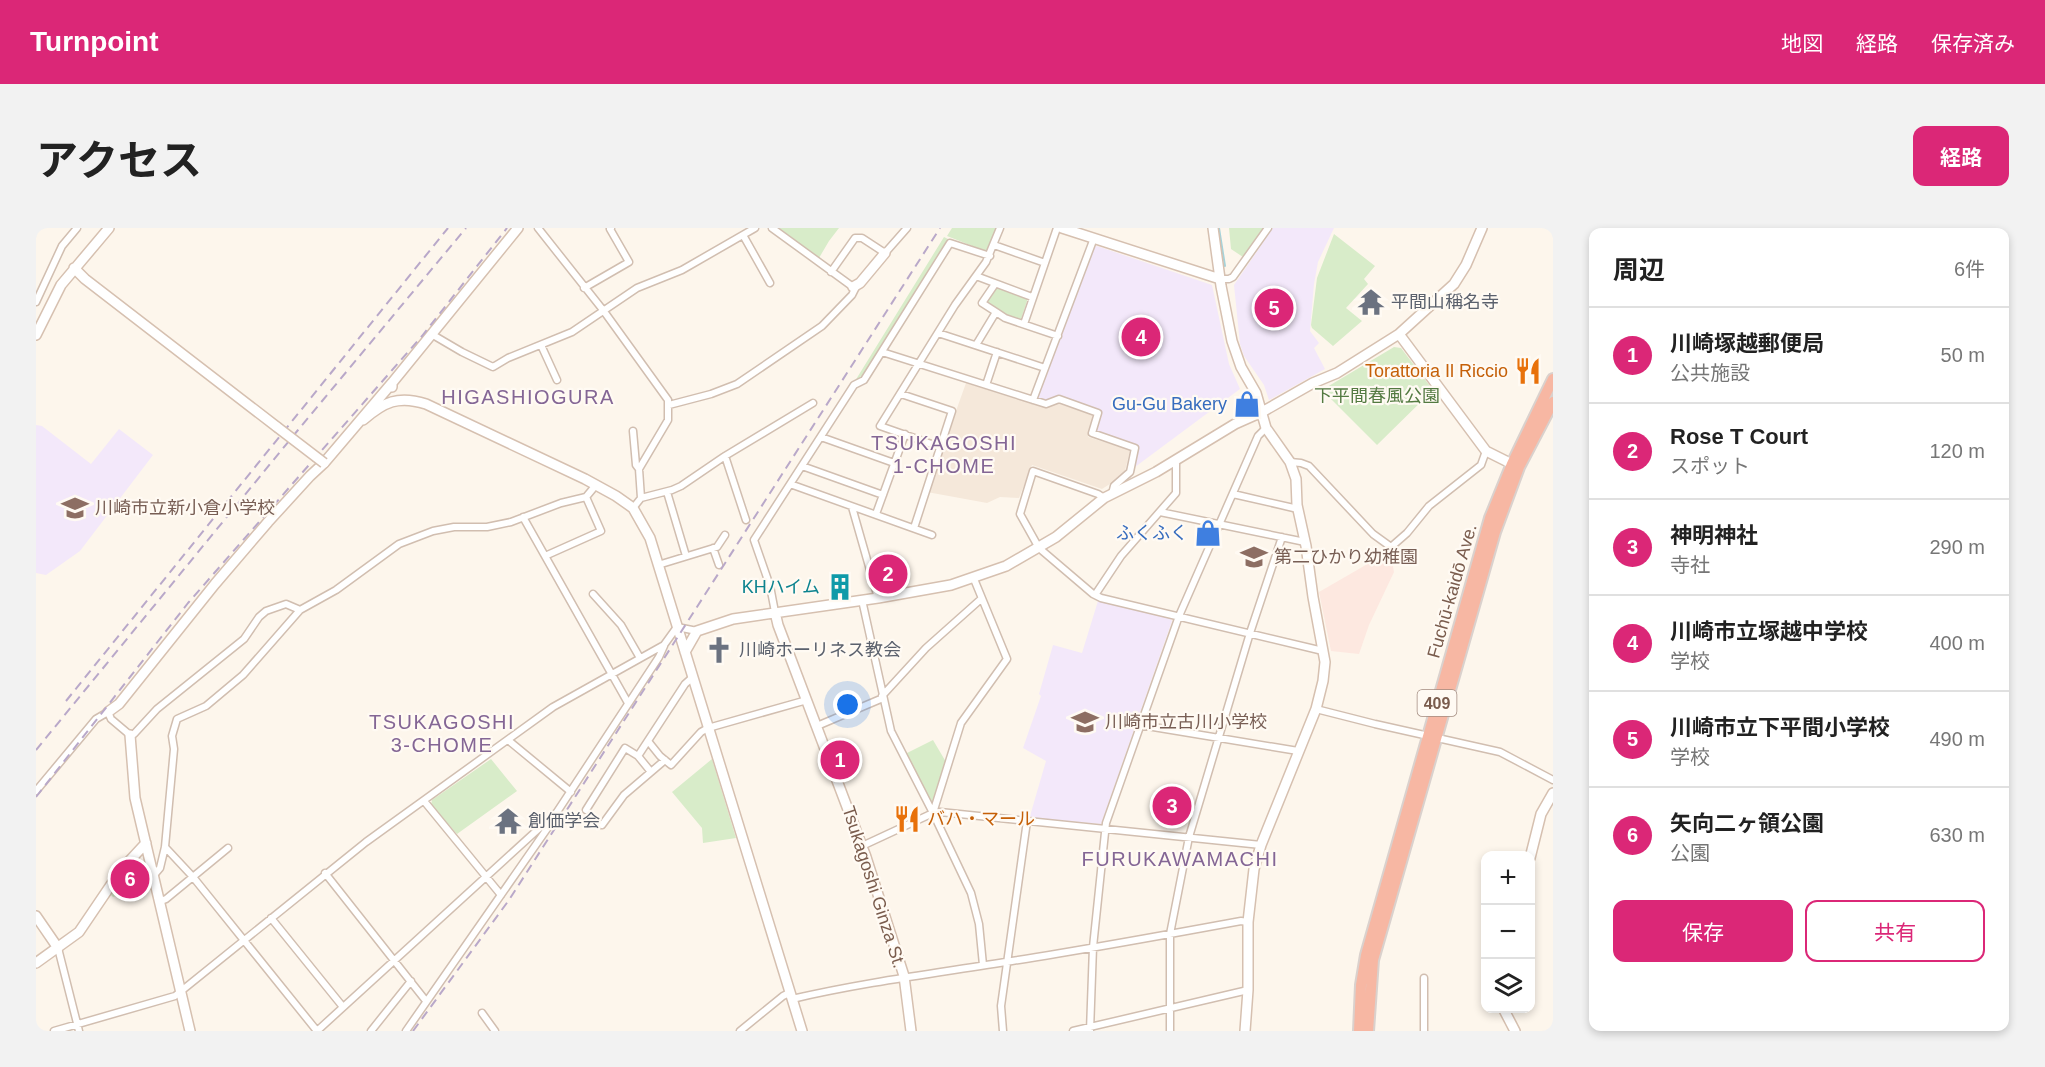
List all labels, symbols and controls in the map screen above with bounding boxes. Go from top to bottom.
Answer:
text: Turnpoint [30,26,159,57]
text: 地図 [1781,32,1823,55]
text: 経路 [1856,32,1898,55]
text: 保存済み [1931,32,2015,55]
button: 経路 [1913,126,2009,186]
text: アクセス [36,137,202,184]
text: 周辺 [1613,255,1665,285]
text: 6件 [1954,258,1985,280]
pin: 5 [1254,286,1294,331]
temple icon: 平間山稱名寺 [1356,287,1386,317]
place label: 平間山稱名寺 [1391,292,1499,312]
pin: 4 [1122,314,1160,360]
text: 川崎塚越郵便局 [1670,331,1824,356]
text: 1 [1627,344,1638,366]
text: 50 m [1941,344,1985,366]
restaurant icon: Torattoria Il Riccio [1513,356,1543,386]
place label: Torattoria Il Riccio [1365,361,1508,381]
text: 公共施設 [1670,362,1750,384]
district label: HIGASHIOGURA [441,386,615,408]
park label: 下平間春風公園 [1314,386,1440,406]
shop icon: Gu-Gu Bakery [1232,389,1262,419]
place label: Gu-Gu Bakery [1112,394,1227,414]
text: Rose T Court [1670,424,1808,449]
district label: TSUKAGOSHI 1-CHOME [871,432,1017,477]
text: 2 [1627,440,1638,462]
text: 120 m [1929,440,1985,462]
text: スポット [1670,455,1750,477]
school or university icon: 川崎市立新小倉小学校 [60,493,90,523]
place label: 川崎市立新小倉小学校 [95,498,275,518]
shop icon: ふくふく [1193,518,1223,548]
street label: Fuchū-kaidō Ave. [1423,522,1481,660]
place label: ふくふく [1116,523,1188,543]
text: 神明神社 [1670,523,1758,548]
text: 3 [1627,536,1638,558]
text: 290 m [1929,536,1985,558]
school or university icon: 第二ひかり幼稚園 [1239,542,1269,572]
place label: 第二ひかり幼稚園 [1274,547,1418,567]
pin: 2 [868,552,908,596]
text: 寺社 [1670,554,1710,576]
building icon: KHハイム [825,572,855,602]
place label: KHハイム [742,577,820,597]
text: 川崎市立塚越中学校 [1670,619,1868,644]
text: 4 [1627,632,1638,654]
text: 400 m [1929,632,1985,654]
church icon: 川崎ホーリネス教会 [704,635,734,665]
place label: 川崎ホーリネス教会 [739,640,901,660]
text: 学校 [1670,650,1710,672]
your location [833,690,862,719]
road number: 409 [1418,690,1456,716]
school or university icon: 川崎市立古川小学校 [1070,707,1100,737]
district label: TSUKAGOSHI 3-CHOME [369,711,515,756]
place label: 川崎市立古川小学校 [1105,712,1267,732]
text: 川崎市立下平間小学校 [1670,715,1890,740]
text: 5 [1627,728,1638,750]
text: 490 m [1929,728,1985,750]
pin: 1 [820,738,860,782]
text: 学校 [1670,746,1710,768]
pin: 3 [1152,784,1192,828]
street label: Tsukagoshi Ginza St. [838,804,910,970]
restaurant icon: バハ・マール [892,804,922,834]
temple icon: 創価学会 [493,806,523,836]
place label: バハ・マール [927,809,1035,829]
place label: 創価学会 [528,811,600,831]
text: 矢向二ヶ領公園 [1670,811,1824,836]
text: 6 [1627,824,1638,846]
text: 630 m [1929,824,1985,846]
text: 公園 [1670,842,1710,864]
district label: FURUKAWAMACHI [1082,848,1278,870]
map controls [1481,851,1535,1013]
button: + [1481,851,1535,905]
pin: 6 [110,856,149,902]
button: 保存 [1613,900,1793,962]
button: 共有 [1805,900,1985,962]
button: − [1481,905,1535,959]
button: layers [1481,959,1535,1013]

